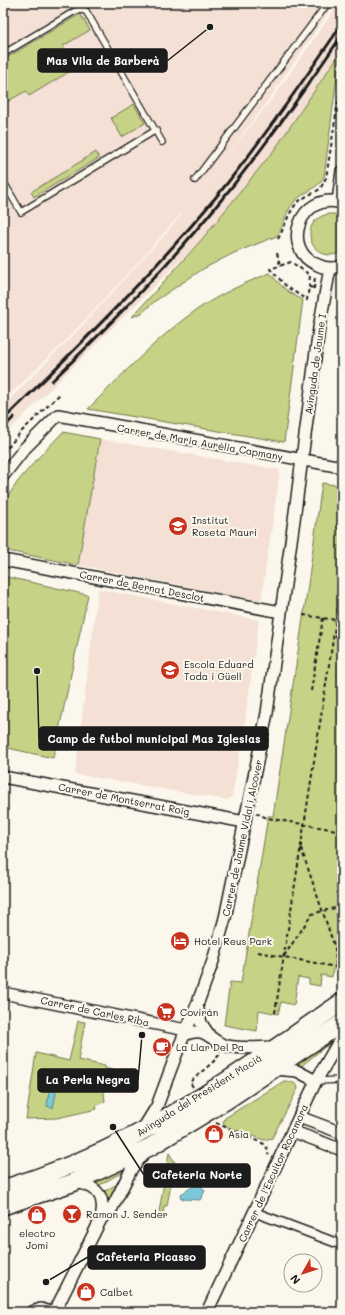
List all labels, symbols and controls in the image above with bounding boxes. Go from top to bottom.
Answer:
callout: Mas Vila de Barberà [38,49,167,72]
text: Mas Vila de Barberà [46,53,160,68]
street label: Avinguda de Jaume I [301,312,329,415]
street label: Carrer de Maria Aurèlia Capmany [116,420,284,464]
place label: Institut Roseta Mauri [192,513,257,539]
school or university icon: Institut Roseta Mauri [167,515,189,537]
street label: Carrer de Bernat Desclot [78,567,206,605]
place label: Escola Eduard Toda i Güell [184,657,253,683]
school or university icon: Escola Eduard Toda i Güell [159,659,181,681]
callout: Camp de futbol municipal Mas Iglesias [39,727,268,750]
text: Camp de futbol municipal Mas Iglesias [48,731,261,746]
street label: Carrer de Jaume Vidal i Alcover [219,758,265,918]
street label: Carrer de Montserrat Roig [57,779,191,819]
hotel icon: Hotel Reus Park [169,930,191,952]
place label: Hotel Reus Park [194,934,272,948]
street label: Carrer de Carles Riba [39,993,151,1029]
supermarket icon: Covirán [155,1001,177,1023]
place label: Covirán [180,1005,218,1019]
cafe icon: La Llar Del Pa [151,1036,173,1058]
place label: La Llar Del Pa [176,1040,244,1054]
street label: Avinguda del President Macià [134,1051,264,1139]
callout: La Perla Negra [38,1069,138,1092]
text: La Perla Negra [46,1072,131,1087]
street label: Carrer de l'Escultor Rocamora [235,1102,311,1244]
shop icon: Asia [203,1123,225,1145]
place label: Asia [228,1127,249,1141]
callout: Cafeteria Norte [144,1164,250,1187]
text: Cafeteria Norte [152,1167,242,1182]
bar icon: Ramon J. Sender [61,1203,83,1225]
shop icon: electro Jomi [26,1204,48,1226]
place label: Ramon J. Sender [86,1207,168,1221]
place label: electro Jomi [19,1226,55,1252]
callout: Cafeteria Picasso [88,1246,205,1269]
text: Cafeteria Picasso [96,1249,196,1264]
north arrow [283,1253,323,1293]
text: N [286,1272,303,1288]
shop icon: Calbet [75,1281,97,1303]
place label: Calbet [100,1285,133,1299]

